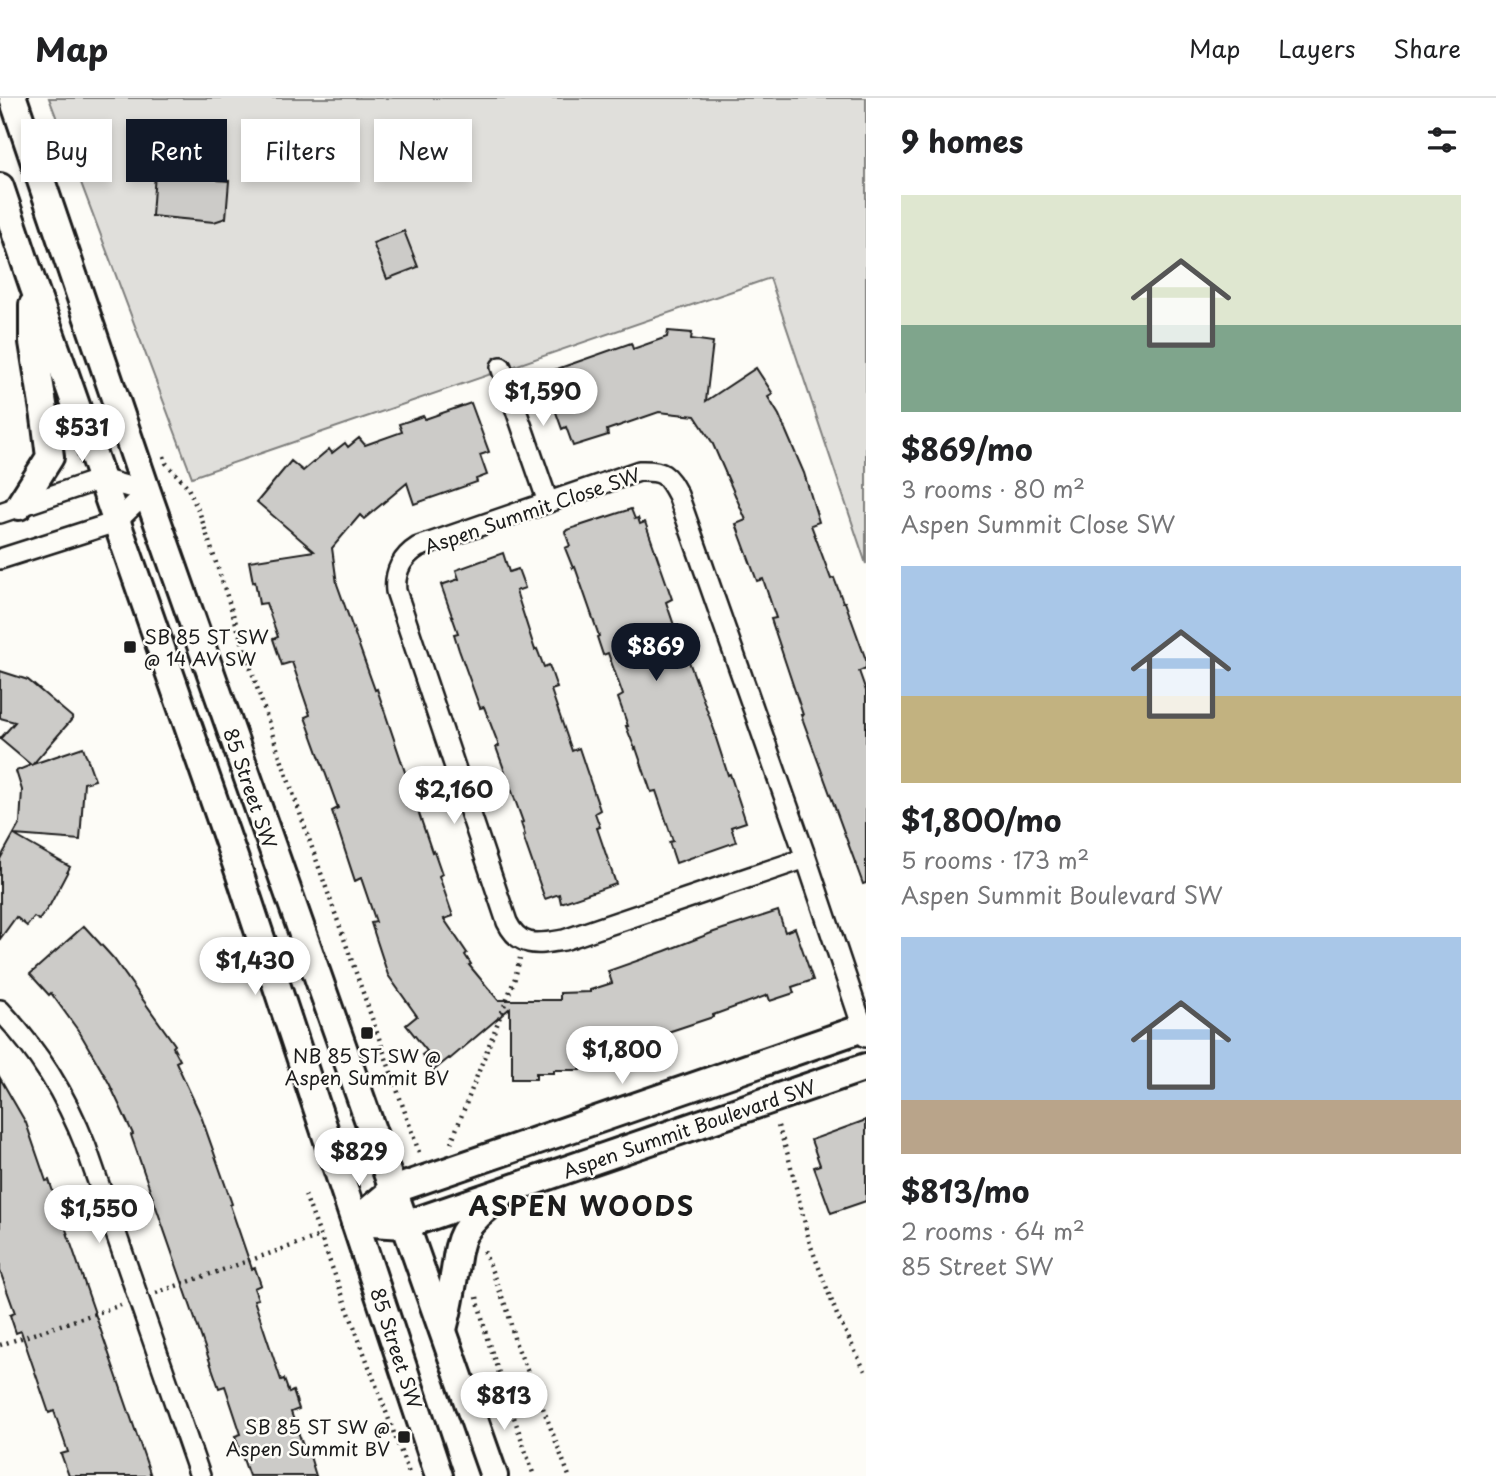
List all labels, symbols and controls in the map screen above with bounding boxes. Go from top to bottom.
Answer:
text: Map [35,23,108,73]
text: Map [1189,30,1240,66]
text: Layers [1278,30,1355,66]
text: Share [1393,30,1461,66]
text: 9 homes [901,118,1023,163]
chip: Buy [21,119,112,182]
chip: Rent [126,119,227,182]
chip: Filters [241,119,360,182]
chip: New [374,119,472,182]
icon: filters [1423,121,1461,159]
icon: home [1118,240,1244,366]
pin: $1,590 [486,368,600,428]
text: $1,590 [505,373,581,408]
pin: $531 [41,404,123,464]
text: $531 [55,409,109,444]
text: $869/mo [901,426,1033,471]
street label: Aspen Summit Close SW [420,460,644,560]
text: 3 rooms · 80 m² [901,471,1085,506]
text: Aspen Summit Close SW [901,506,1175,541]
icon: home [1118,611,1244,737]
place label: SB 85 ST SW @ 14 AV SW [144,622,269,672]
pin: $869 [615,624,697,683]
text: $869 [627,628,685,663]
marker: SB 85 ST SW @ 14 AV SW [122,639,138,655]
street label: 85 Street SW [217,724,285,853]
pin: $2,160 [397,766,511,826]
text: $2,160 [415,771,493,806]
text: $1,800/mo [901,797,1061,842]
text: 5 rooms · 173 m² [901,842,1089,877]
text: Aspen Summit Boulevard SW [901,877,1223,912]
pin: $1,430 [198,937,312,997]
text: $1,430 [215,942,295,977]
icon: home [1118,982,1244,1108]
marker: NB 85 ST SW @ Aspen Summit BV [359,1025,375,1041]
pin: $1,800 [565,1026,679,1086]
text: $1,800 [582,1031,662,1066]
place label: NB 85 ST SW @ Aspen Summit BV [285,1041,449,1091]
street label: Aspen Summit Boulevard SW [559,1071,820,1185]
pin: $829 [318,1128,400,1188]
text: $829 [330,1133,388,1168]
text: $813/mo [901,1168,1029,1213]
pin: $1,550 [42,1186,156,1245]
district label: ASPEN WOODS [469,1186,695,1225]
text: $1,550 [60,1190,138,1225]
text: 2 rooms · 64 m² [901,1213,1085,1248]
text: 85 Street SW [901,1248,1054,1283]
street label: 85 Street SW [364,1284,430,1413]
pin: $813 [463,1372,545,1432]
text: $813 [477,1377,531,1412]
place label: SB 85 ST SW @ Aspen Summit BV [226,1412,390,1462]
marker: SB 85 ST SW @ Aspen Summit BV [396,1429,412,1445]

